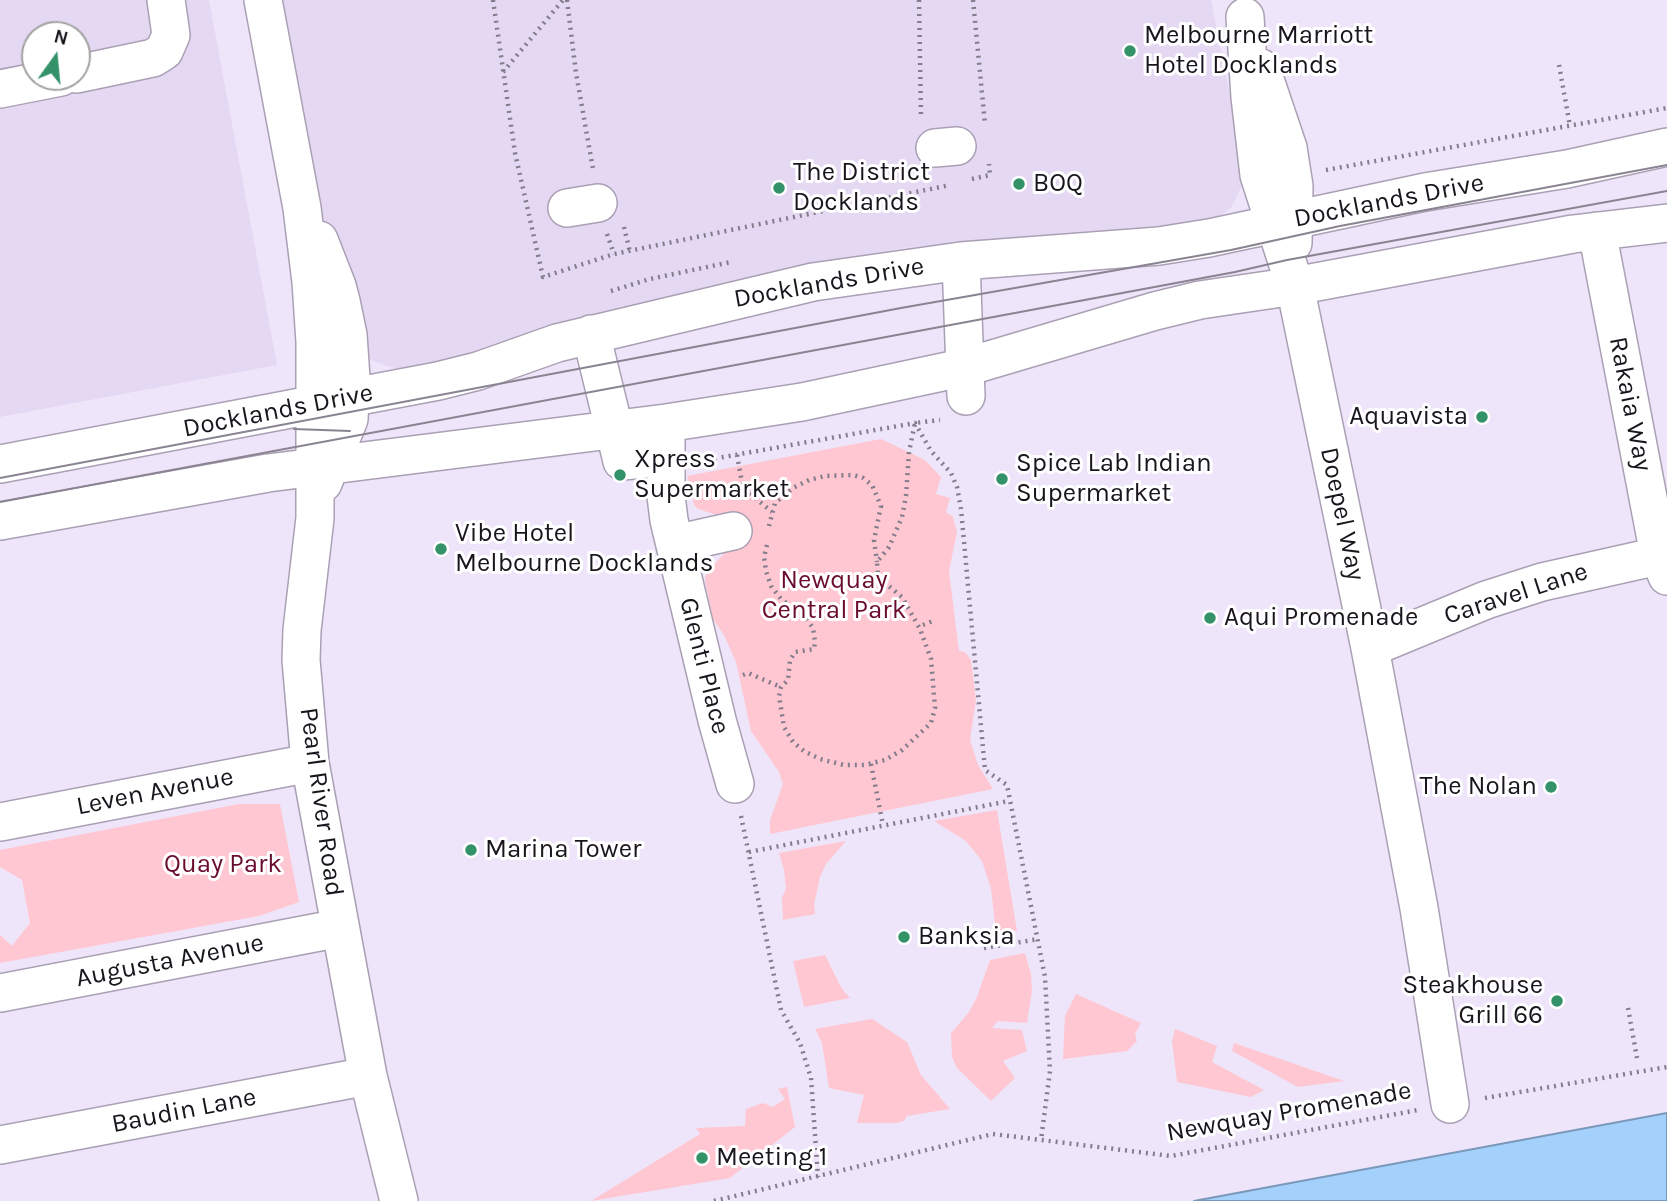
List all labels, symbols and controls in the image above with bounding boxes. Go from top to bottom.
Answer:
place label: Melbourne Marriott Hotel Docklands [1144,20,1373,82]
north arrow [21,21,91,91]
text: N [51,25,70,50]
marker: Melbourne Marriott Hotel Docklands [1122,43,1138,59]
place label: The District Docklands [793,157,930,218]
street label: Docklands Drive [1291,167,1487,235]
place label: BOQ [1033,168,1083,200]
marker: BOQ [1011,176,1027,192]
marker: The District Docklands [771,180,787,196]
street label: Docklands Drive [731,251,927,315]
street label: Rakaia Way [1602,334,1658,474]
street label: Docklands Drive [180,377,376,445]
place label: Aquavista [1349,401,1468,433]
marker: Aquavista [1474,409,1490,425]
place label: Xpress Supermarket [634,444,789,505]
street label: Doepel Way [1313,444,1371,584]
place label: Spice Lab Indian Supermarket [1016,448,1212,510]
marker: Xpress Supermarket [612,467,628,483]
marker: Spice Lab Indian Supermarket [994,471,1010,487]
place label: Vibe Hotel Melbourne Docklands [455,518,713,580]
marker: Vibe Hotel Melbourne Docklands [433,541,449,557]
street label: Caravel Lane [1440,556,1592,632]
park label: Newquay Central Park [762,565,906,626]
street label: Glenti Place [672,595,736,737]
place label: Aqui Promenade [1224,602,1418,634]
marker: Aqui Promenade [1202,610,1218,626]
street label: Pearl River Road [292,706,350,898]
street label: Leven Avenue [74,761,236,823]
place label: The Nolan [1419,771,1537,803]
marker: The Nolan [1543,779,1559,795]
place label: Marina Tower [485,834,641,866]
marker: Marina Tower [463,842,479,858]
park label: Quay Park [164,849,282,881]
place label: Banksia [918,921,1015,953]
street label: Augusta Avenue [73,928,267,994]
marker: Banksia [896,929,912,945]
place label: Steakhouse Grill 66 [1403,970,1543,1032]
marker: Steakhouse Grill 66 [1549,993,1565,1009]
street label: Newquay Promenade [1164,1075,1414,1149]
street label: Baudin Lane [109,1082,259,1140]
place label: Meeting 1 [716,1142,827,1174]
marker: Meeting 1 [694,1150,710,1166]

